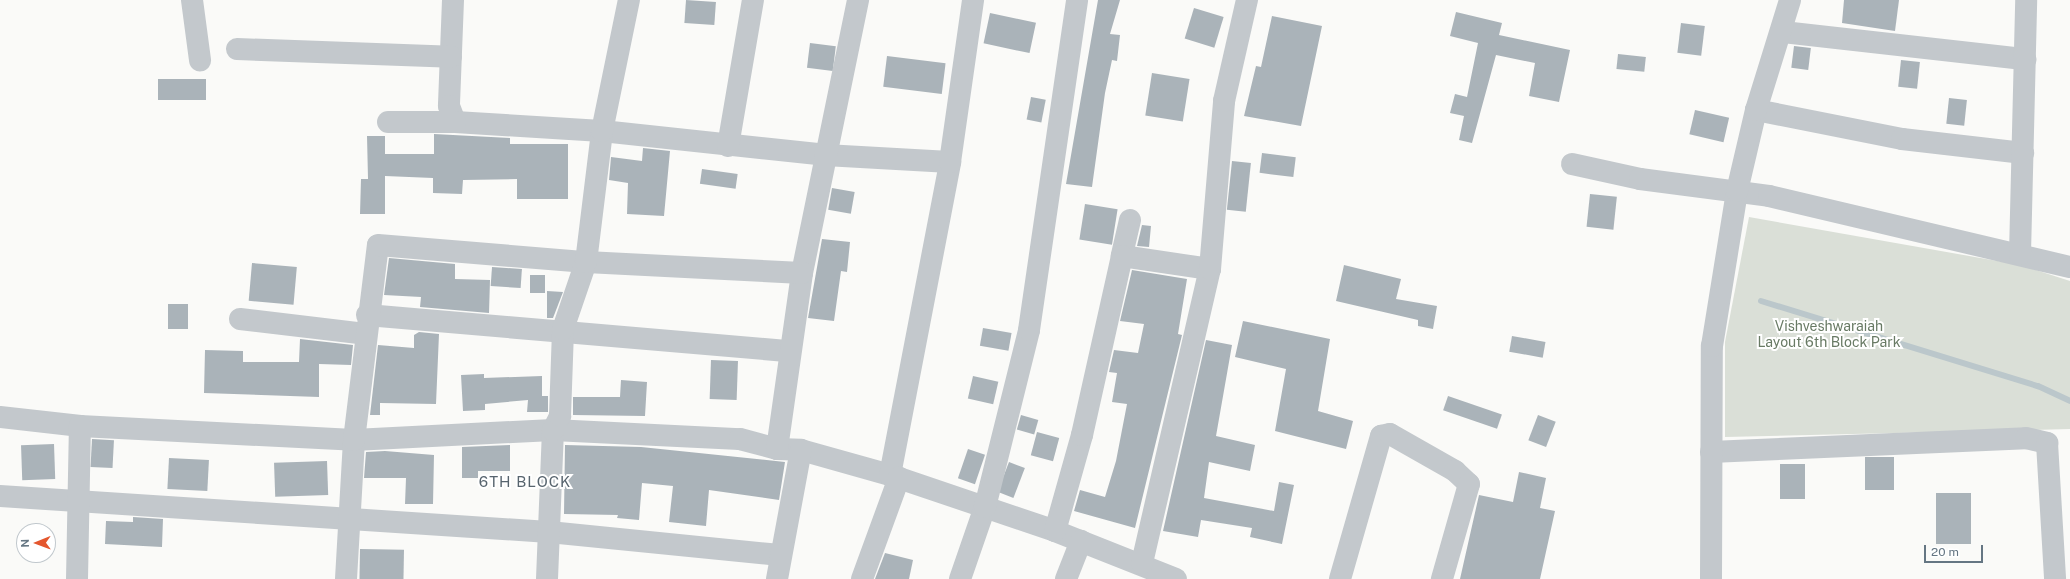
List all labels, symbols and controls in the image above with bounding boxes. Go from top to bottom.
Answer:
park label: Vishveshwaraiah Layout 6th Block Park [1757,318,1901,350]
district label: 6TH BLOCK [479,473,571,491]
north arrow [16,523,56,563]
scale bar [1926,537,1985,563]
text: N [19,539,31,548]
text: 20 m [1931,545,1959,559]

